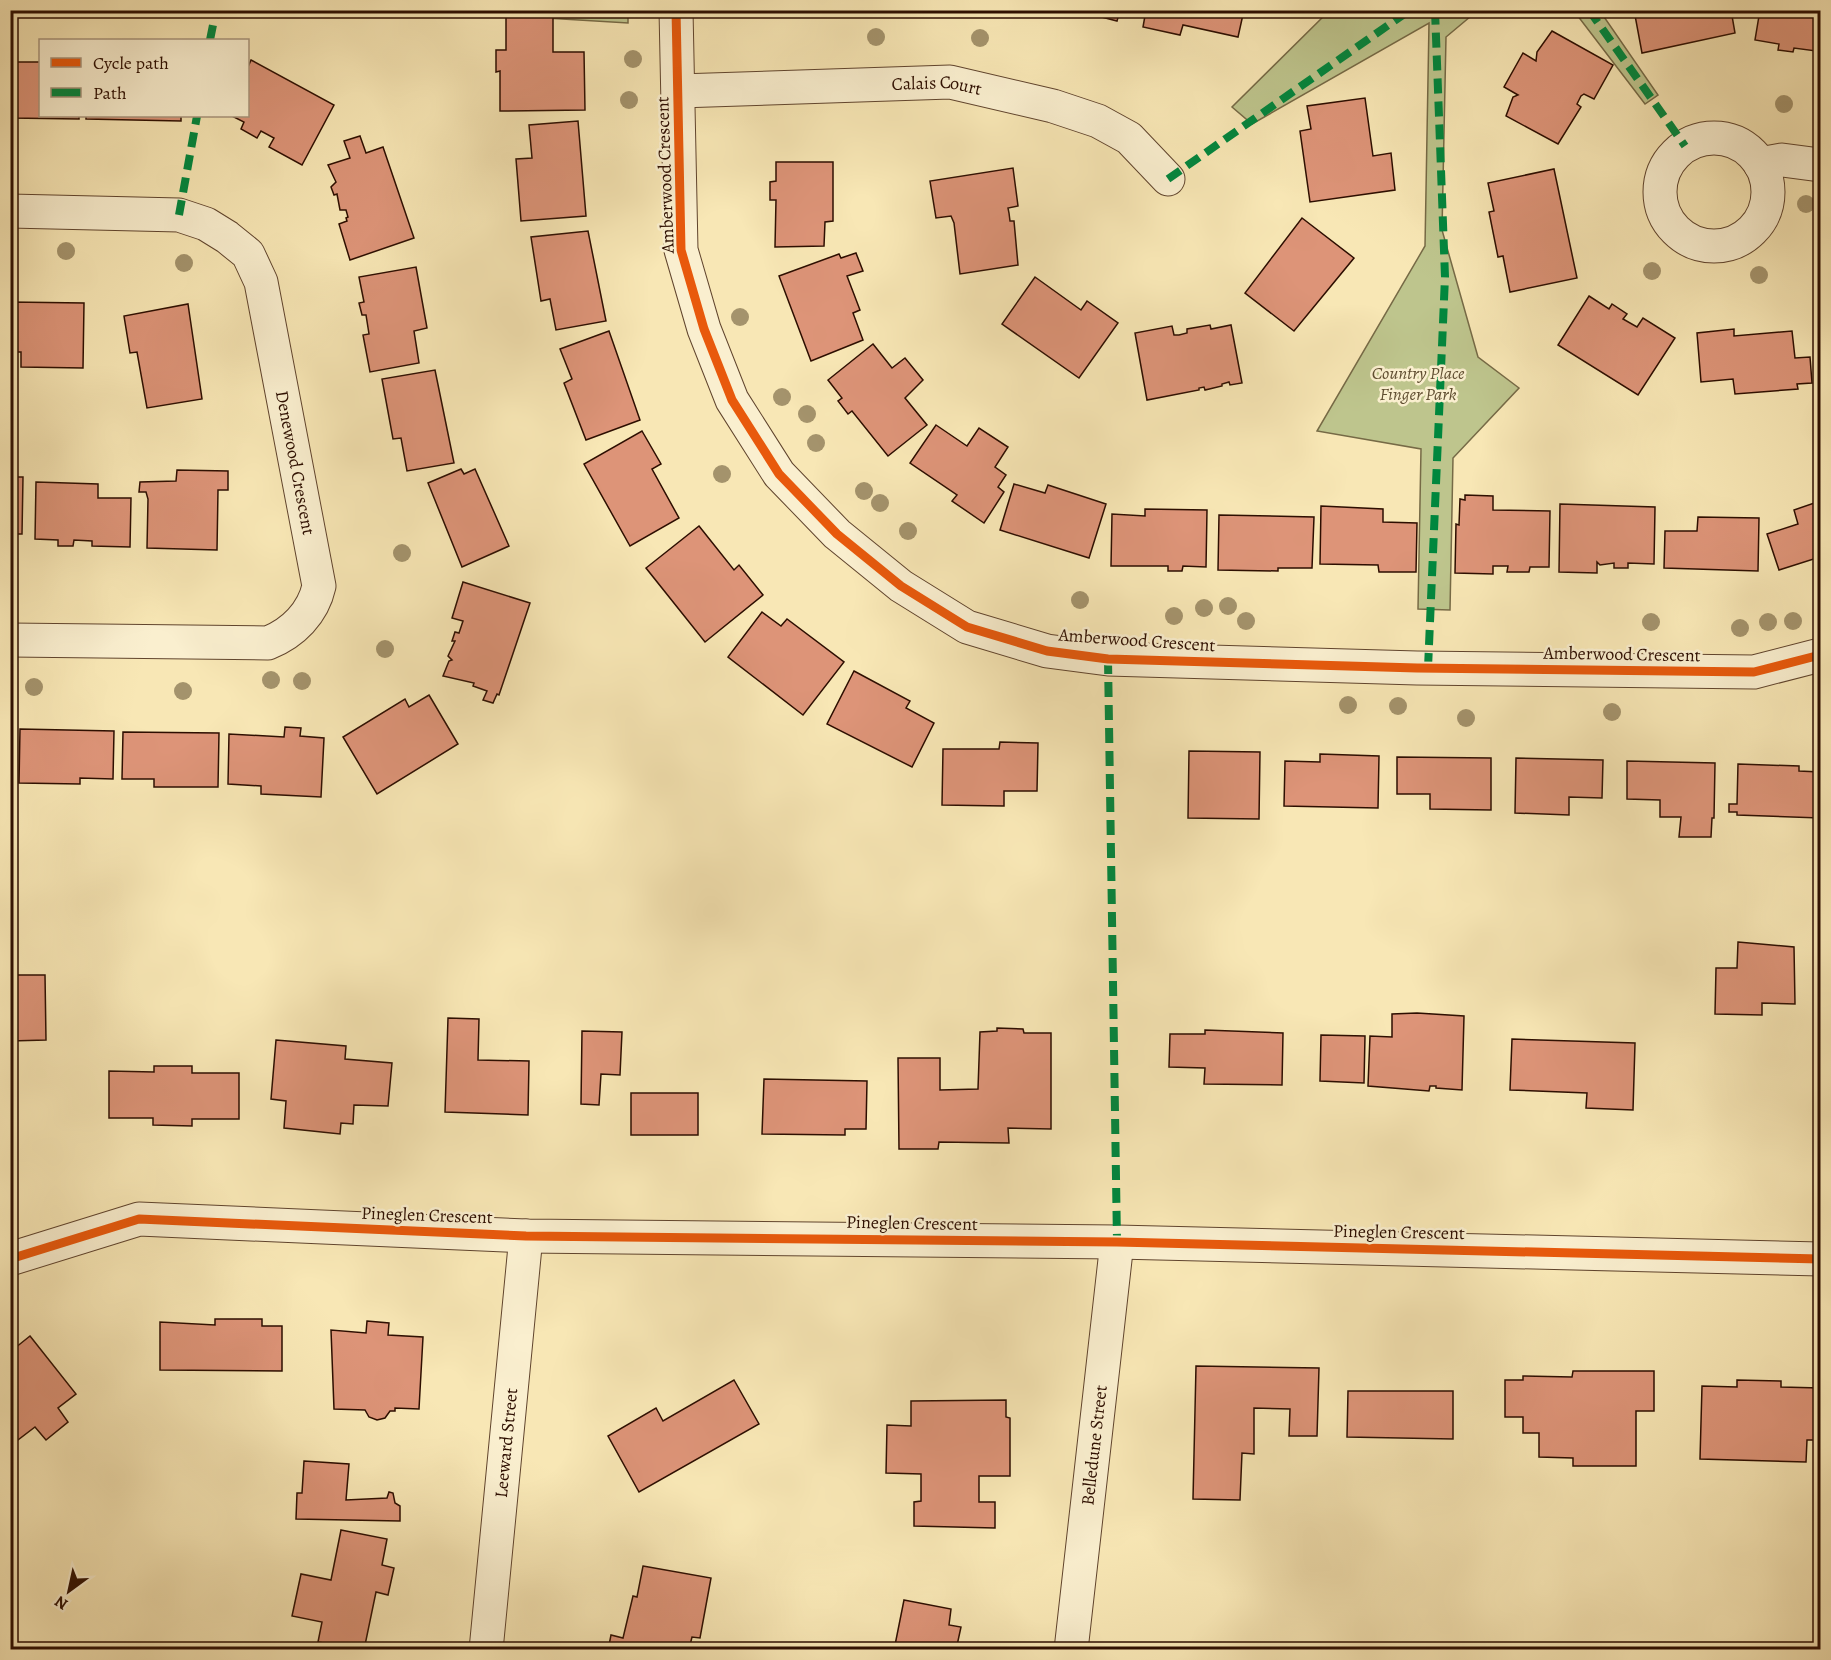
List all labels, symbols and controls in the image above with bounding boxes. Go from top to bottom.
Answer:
legend [39,39,249,117]
text: Cycle path [93,51,169,75]
street label: Calais Court [891,70,984,101]
text: Path [93,81,127,105]
street label: Amberwood Crescent [650,96,680,255]
park label: Country Place Finger Park [1372,361,1465,406]
street label: Denewood Crescent [270,388,321,537]
street label: Amberwood Crescent [1057,622,1216,657]
street label: Amberwood Crescent [1542,641,1701,667]
street label: Pineglen Crescent [361,1201,493,1229]
street label: Pineglen Crescent [846,1210,978,1236]
street label: Pineglen Crescent [1333,1219,1465,1245]
street label: Belledune Street [1075,1384,1113,1507]
street label: Leeward Street [489,1387,523,1499]
north arrow [39,1561,99,1621]
text: N [50,1590,72,1615]

